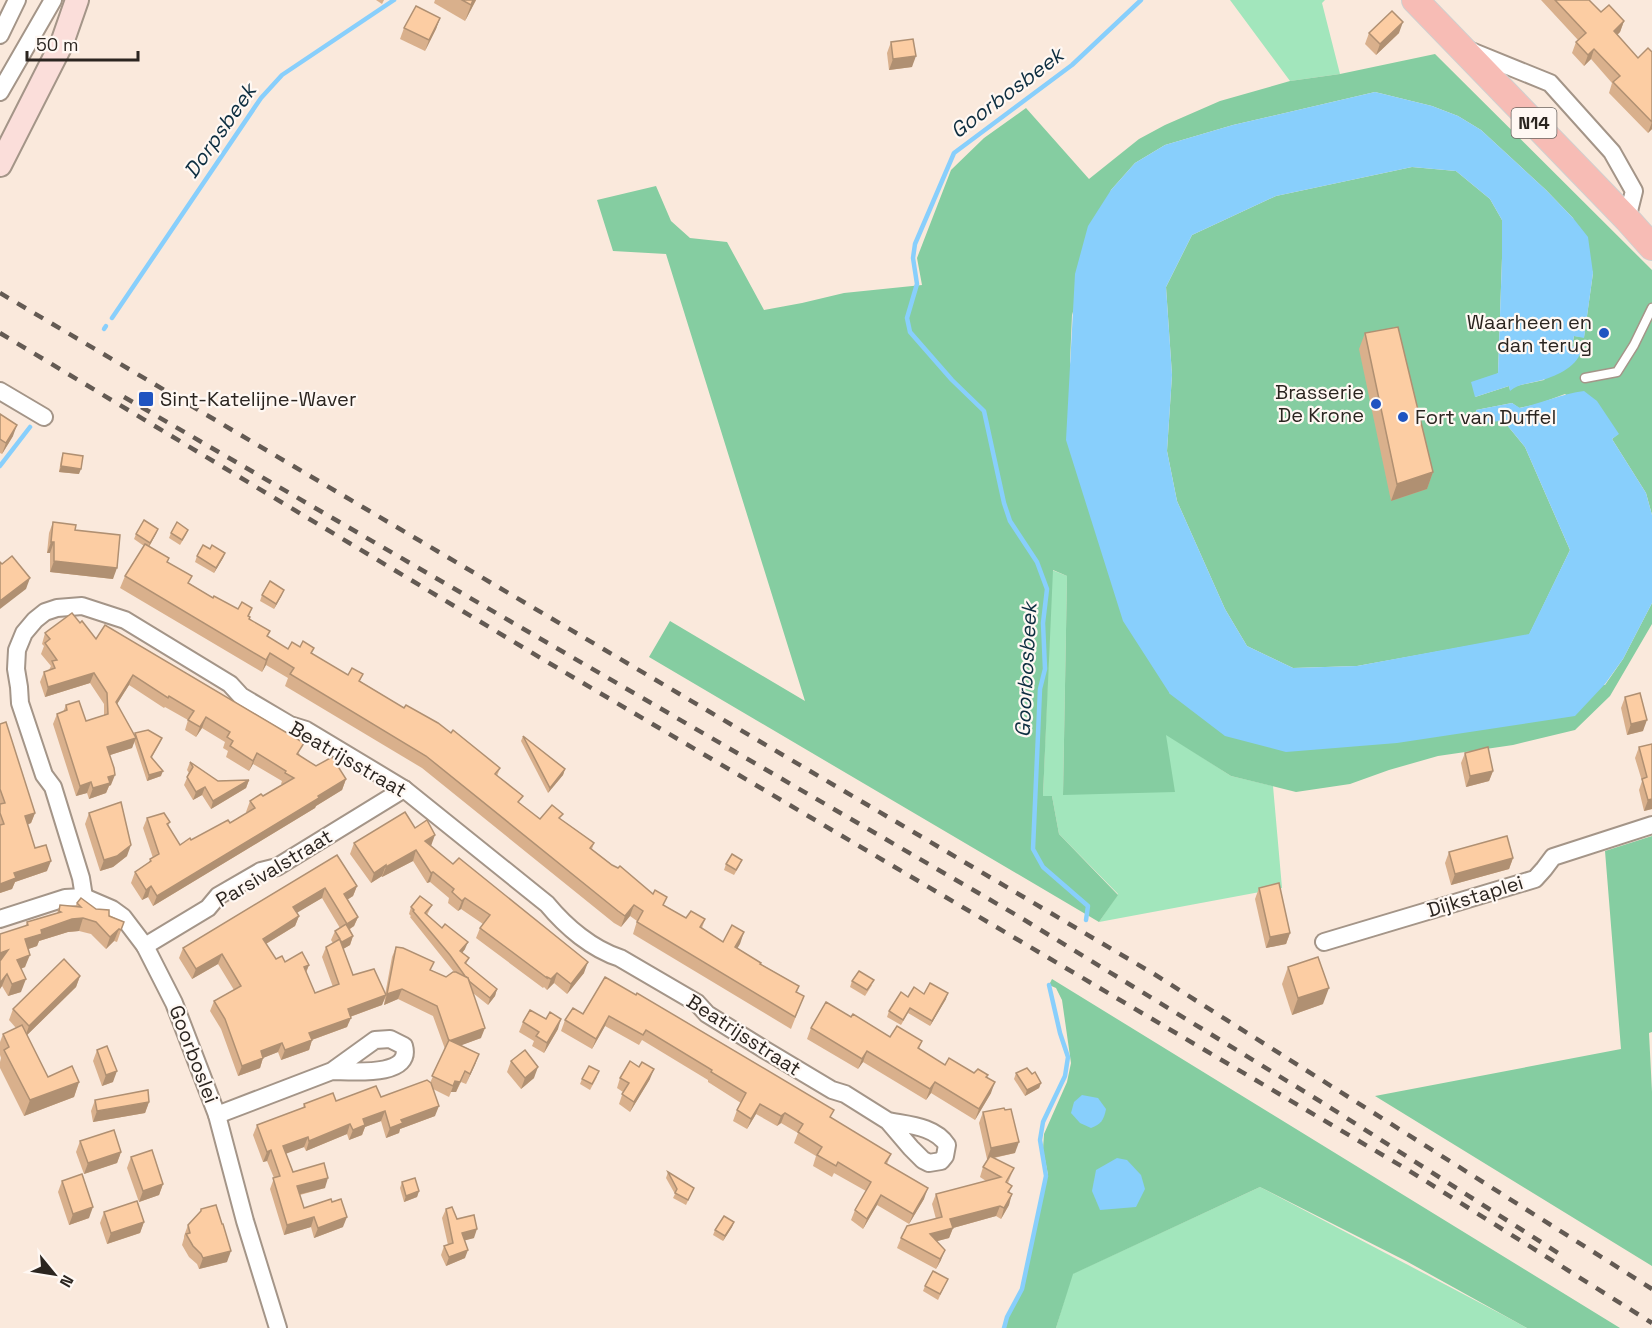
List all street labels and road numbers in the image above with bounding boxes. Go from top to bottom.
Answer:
road number: N14 [1512,108,1556,138]
street label: Beatrijsstraat [285,715,411,803]
street label: Parsivalstraat [211,823,337,913]
street label: Dijkstaplei [1424,869,1526,923]
street label: Beatrijsstraat [682,988,806,1082]
street label: Goorboslei [163,1001,225,1107]

